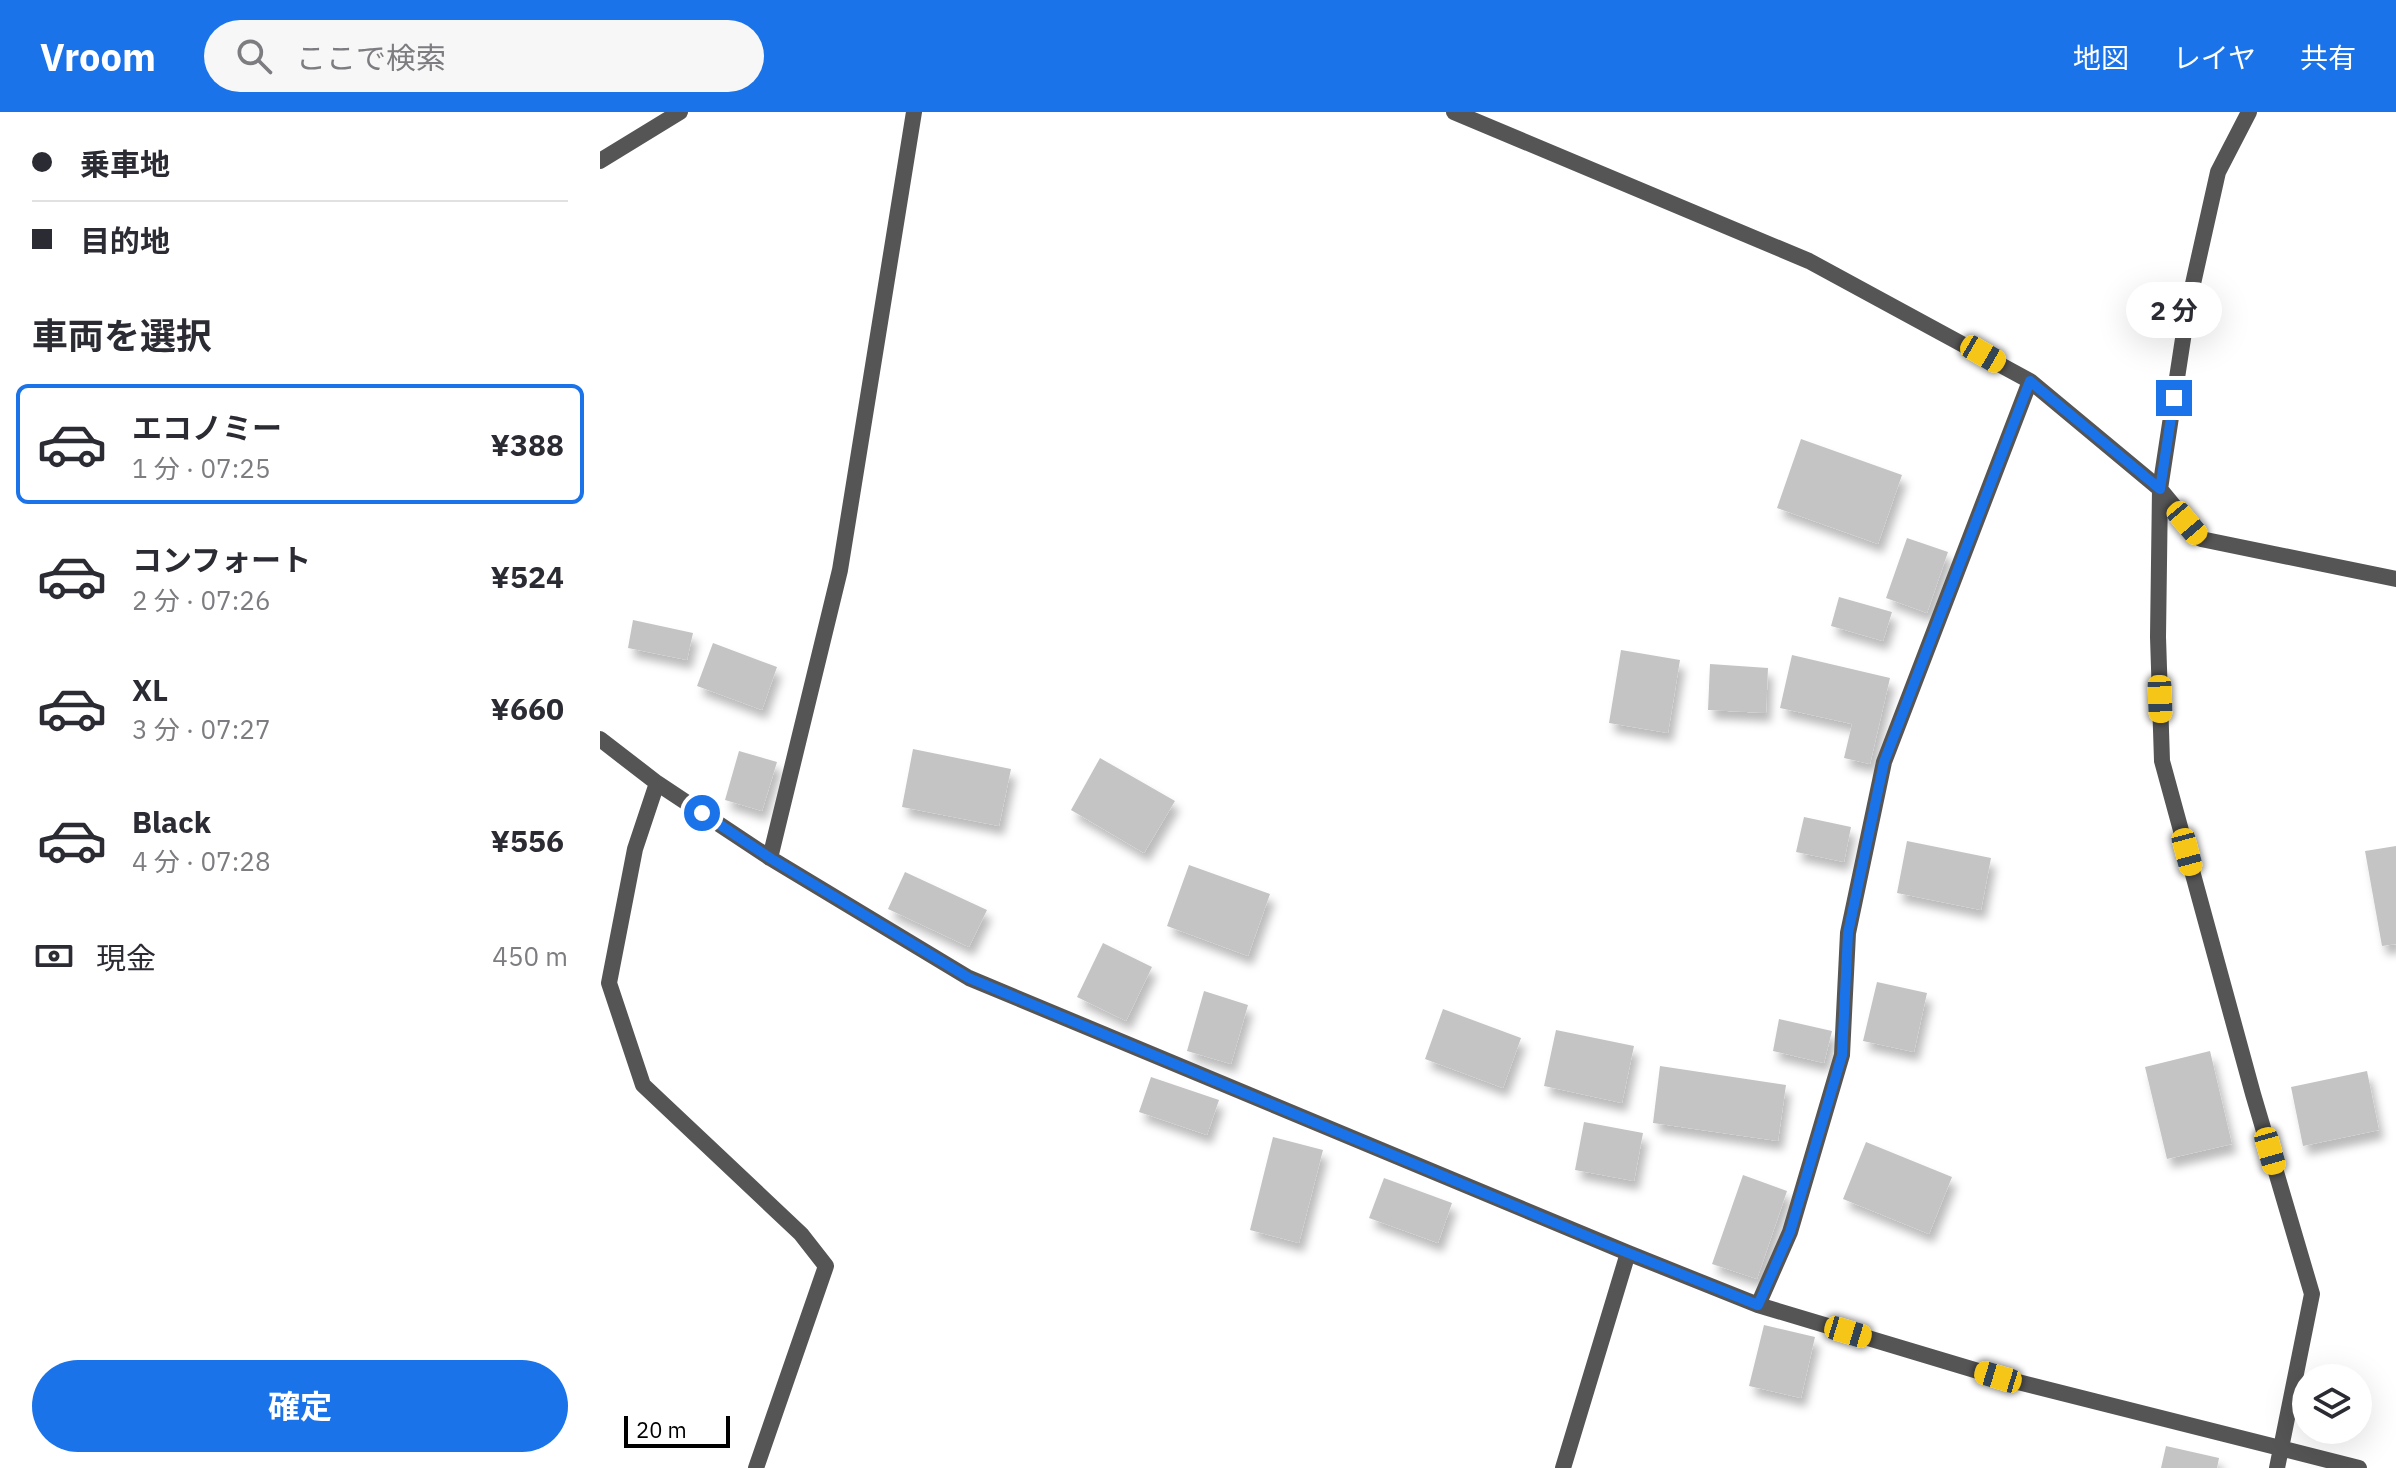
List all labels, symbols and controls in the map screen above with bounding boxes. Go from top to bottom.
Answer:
search box [204,20,764,92]
text: Vroom [40,32,156,81]
icon: search [232,34,276,78]
text: ここで検索 [296,38,446,77]
text: 地図 [2073,39,2129,76]
text: レイヤ [2173,39,2256,76]
text: 共有 [2300,39,2356,76]
text: 乗車地 [80,144,170,183]
text: 目的地 [80,221,170,260]
callout: 2 分 [2126,282,2222,338]
text: 2 分 [2150,293,2198,327]
text: 車両を選択 [32,312,212,359]
car [1956,332,2010,376]
route end [2156,380,2192,416]
icon: car [36,408,108,480]
text: エコノミー [132,408,282,447]
text: ¥388 [491,425,564,464]
text: 1 分 · 07:25 [132,451,270,485]
car [2162,497,2212,549]
icon: car [36,540,108,612]
text: コンフォート [132,540,311,579]
text: ¥524 [491,557,564,596]
text: 2 分 · 07:26 [132,583,270,617]
text: XL [132,670,168,709]
icon: car [36,672,108,744]
car [2147,675,2173,723]
text: ¥660 [491,689,564,728]
text: 3 分 · 07:27 [132,712,270,746]
route start [684,795,720,831]
text: Black [132,802,211,841]
icon: car [36,804,108,876]
text: ¥556 [491,821,564,860]
car [2169,826,2205,878]
text: 4 分 · 07:28 [132,844,270,878]
icon: cash [32,934,76,978]
text: 現金 [96,938,156,977]
text: 450 m [492,939,568,973]
car [2252,1125,2288,1177]
car [1822,1314,1874,1350]
car [1972,1359,2024,1395]
button: 確定 [32,1360,568,1452]
map controls [2292,1364,2372,1444]
button: layers [2292,1364,2372,1444]
scale bar [624,1412,730,1448]
text: 20 m [636,1415,687,1444]

